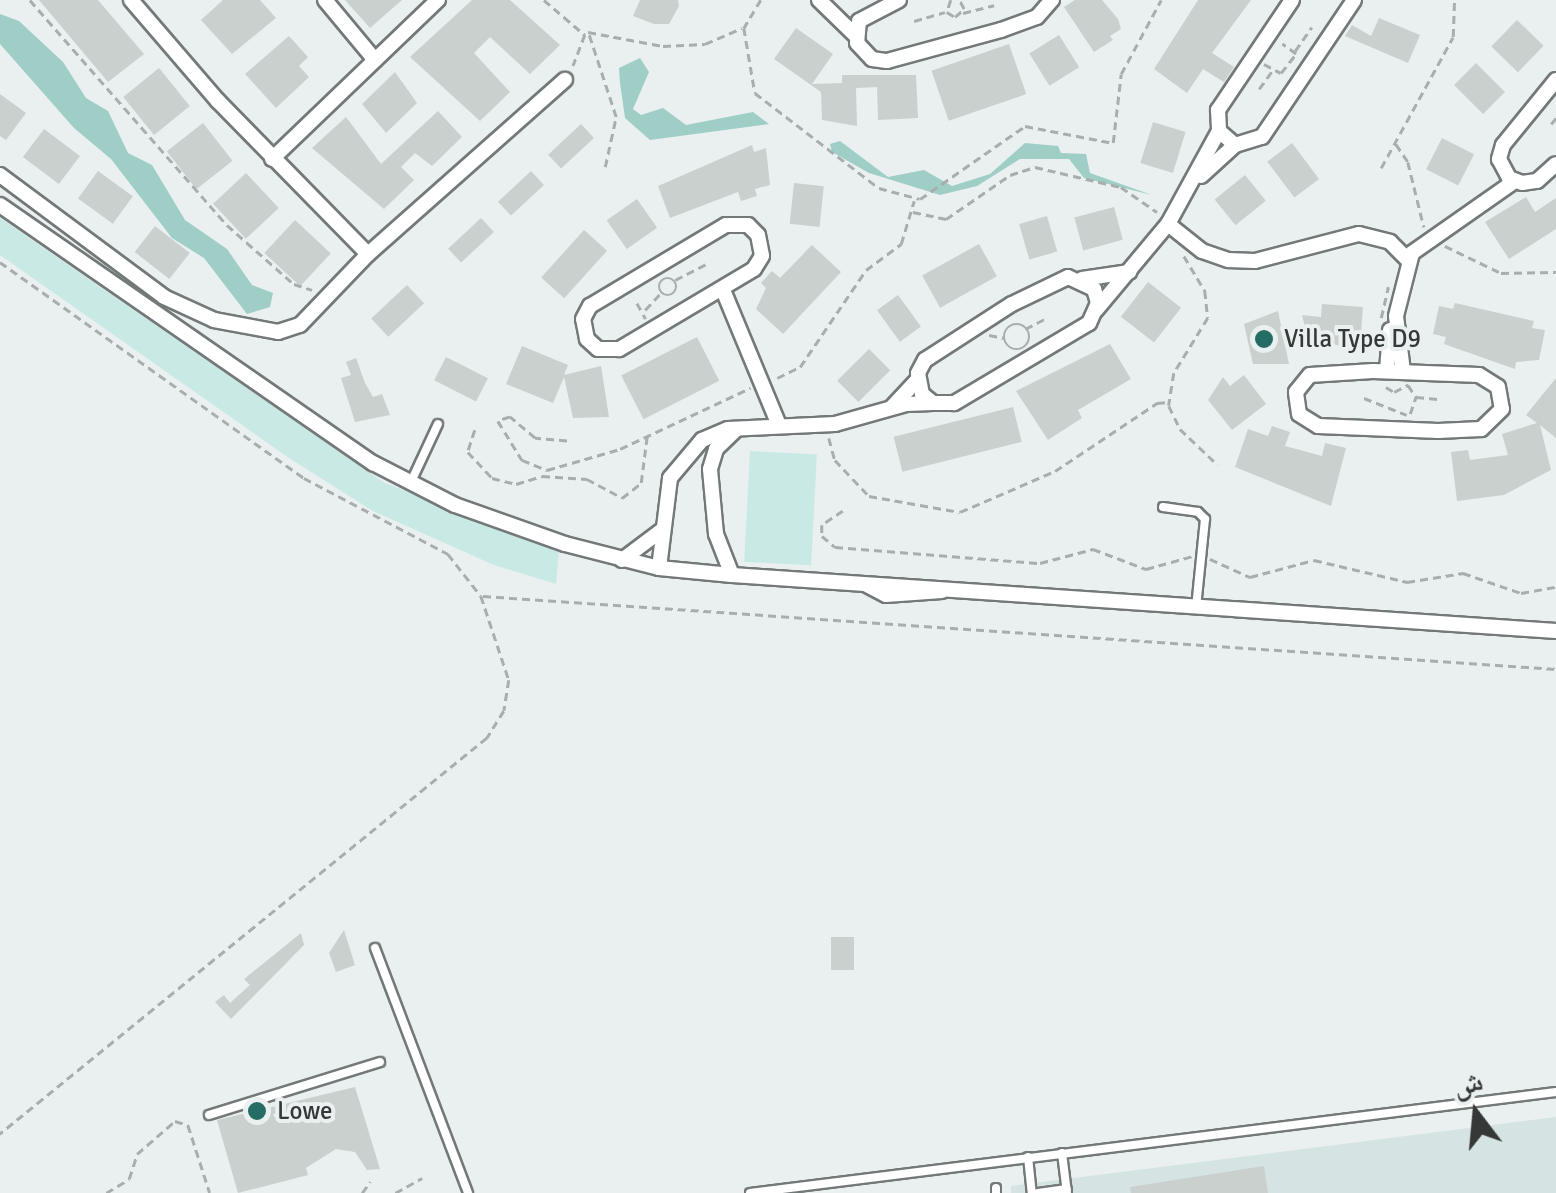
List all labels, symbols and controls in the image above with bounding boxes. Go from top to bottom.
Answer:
place label: Villa Type D9 [1284,324,1421,354]
marker: Villa Type D9 [1253,328,1275,350]
north arrow [1426,1063,1526,1163]
text: ش [1449,1064,1487,1105]
place label: Lowe [277,1096,332,1126]
marker: Lowe [246,1100,268,1122]

